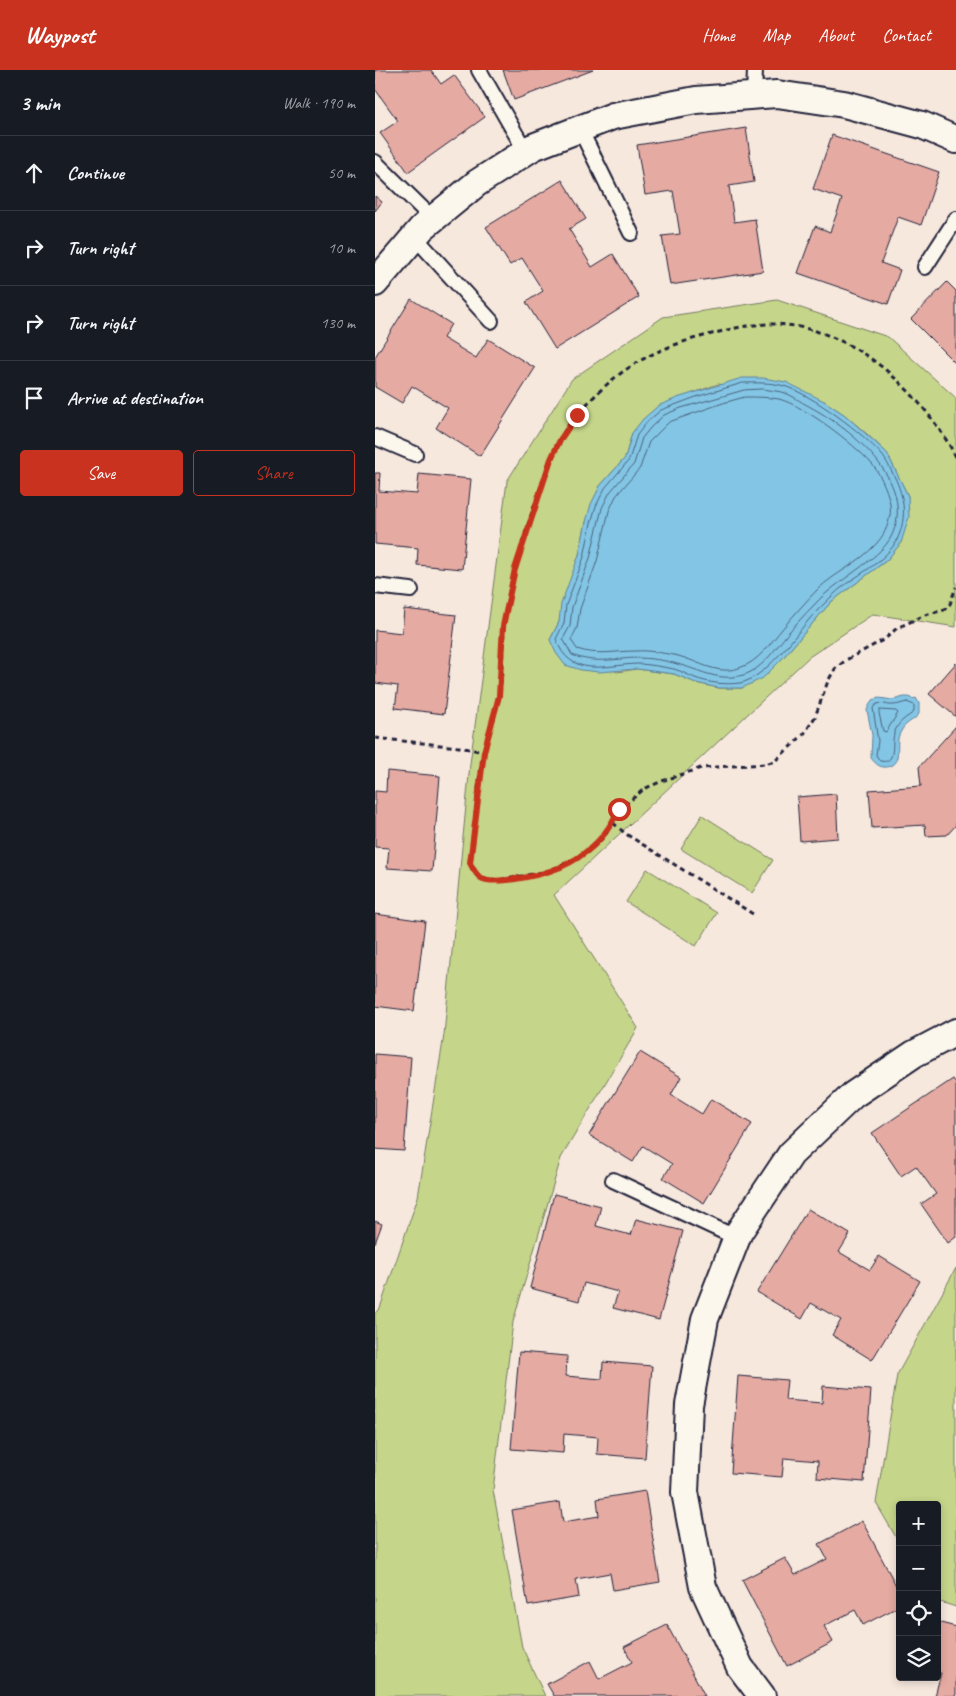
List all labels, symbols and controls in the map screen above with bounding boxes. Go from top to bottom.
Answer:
text: Waypost [25,20,95,50]
text: Home [702,24,735,46]
text: Map [763,24,790,46]
text: About [818,24,854,46]
text: Contact [882,24,931,46]
text: 3 min [20,90,60,116]
text: Walk · 190 m [283,93,355,113]
icon: ahead [20,159,48,187]
text: Continue [67,161,124,185]
text: 50 m [328,163,355,183]
icon: right [20,234,48,262]
text: Turn right [67,236,134,260]
text: 10 m [328,238,355,258]
icon: right [20,309,48,337]
text: Turn right [67,311,134,335]
text: 130 m [321,313,355,333]
icon: arrive [20,384,48,412]
text: Arrive at destination [67,386,203,410]
route end [566,404,589,427]
button: Save [20,450,183,496]
button: Share [193,450,355,496]
route start [608,798,631,821]
map controls [896,1501,941,1681]
button: + [896,1501,941,1546]
button: − [896,1546,941,1591]
button: locate [896,1591,941,1636]
button: layers [896,1636,941,1681]

